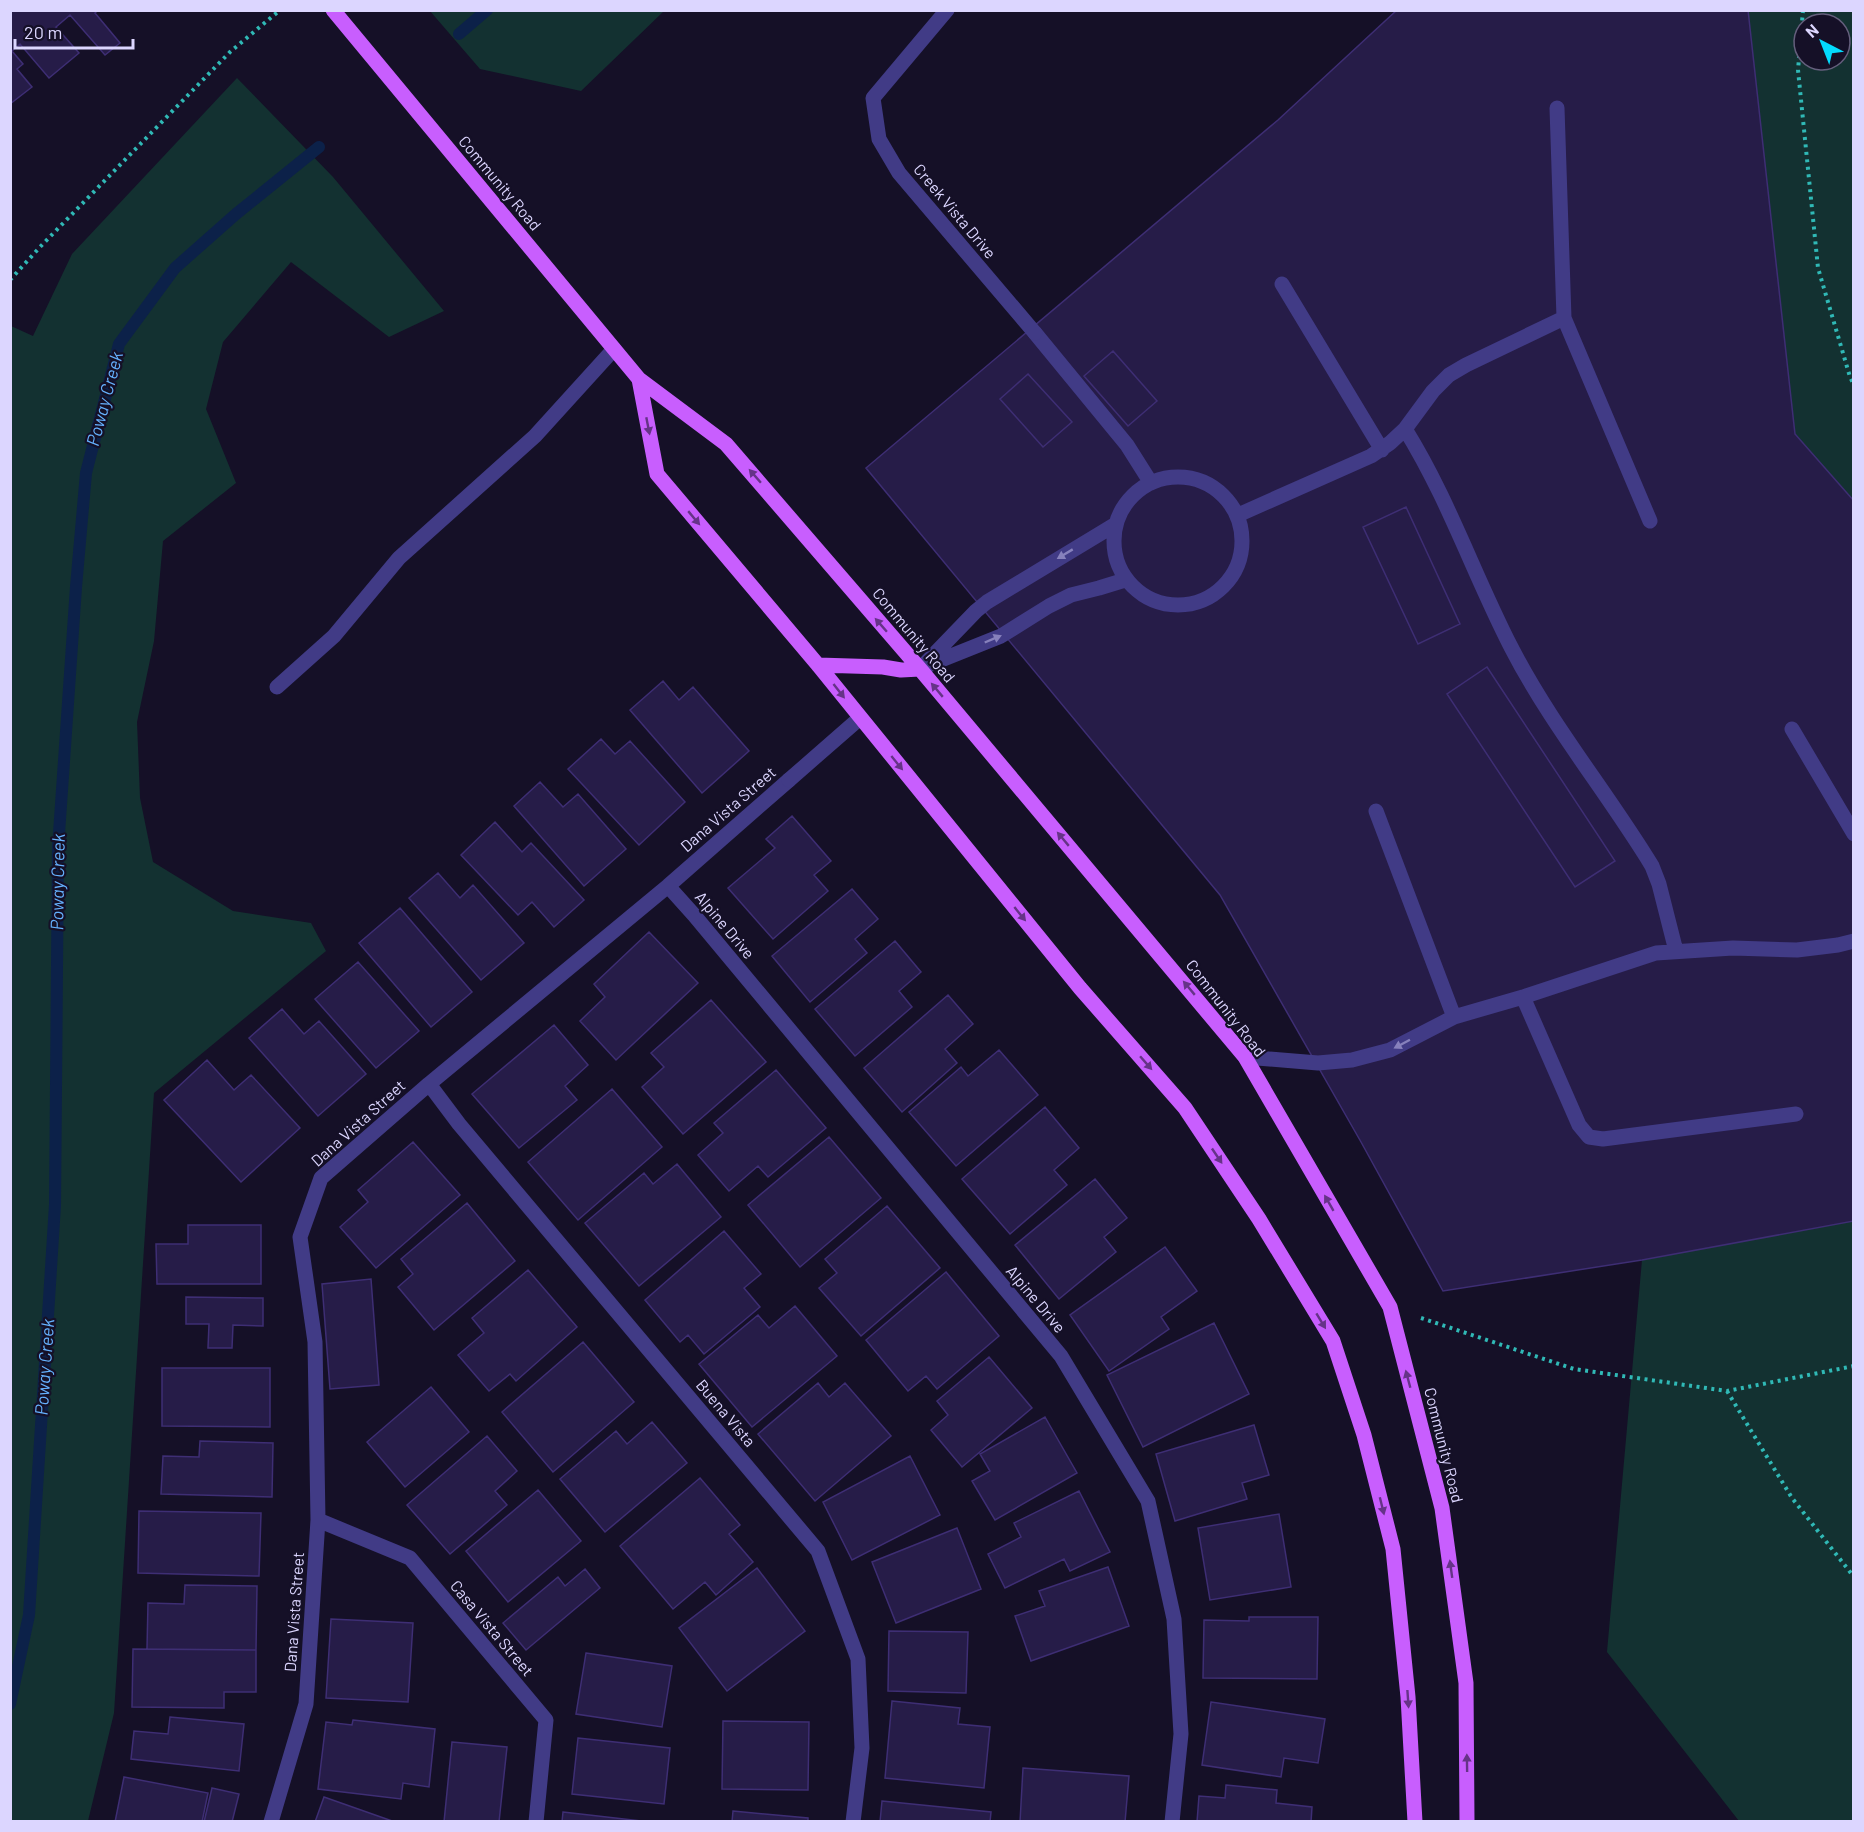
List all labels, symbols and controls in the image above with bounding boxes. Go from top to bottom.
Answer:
scale bar [15,12,134,50]
north arrow [1792,12,1852,72]
text: N [1801,20,1822,41]
text: 20 m [24,21,62,43]
street label: Community Road [455,131,546,234]
street label: Creek Vista Drive [910,159,1001,262]
water label: Poway Creek [81,349,127,448]
one-way arrow [644,417,653,436]
one-way arrow [748,469,761,484]
one-way arrow [688,510,701,526]
one-way arrow [1057,548,1073,559]
street label: Community Road [869,583,960,686]
one-way arrow [875,617,888,632]
one-way arrow [984,634,1002,643]
one-way arrow [931,682,944,698]
one-way arrow [833,684,845,699]
one-way arrow [890,755,903,770]
street label: Dana Vista Street [676,762,779,855]
one-way arrow [1057,832,1070,847]
water label: Poway Creek [45,833,69,930]
street label: Alpine Drive [692,887,759,962]
one-way arrow [1014,907,1026,922]
street label: Community Road [1183,955,1270,1060]
one-way arrow [1183,981,1196,996]
one-way arrow [1393,1039,1410,1049]
one-way arrow [1139,1055,1152,1070]
street label: Dana Vista Street [307,1075,409,1170]
one-way arrow [1211,1148,1223,1164]
one-way arrow [1325,1194,1335,1211]
street label: Alpine Drive [1003,1261,1070,1336]
one-way arrow [1315,1313,1326,1329]
water label: Poway Creek [30,1318,58,1416]
one-way arrow [1403,1370,1413,1388]
street label: Buena Vista [693,1375,760,1450]
street label: Community Road [1421,1385,1468,1504]
one-way arrow [1378,1497,1387,1515]
street label: Dana Vista Street [280,1551,307,1673]
one-way arrow [1446,1559,1455,1578]
street label: Casa Vista Street [447,1576,538,1679]
one-way arrow [1403,1689,1413,1708]
one-way arrow [1462,1754,1472,1773]

